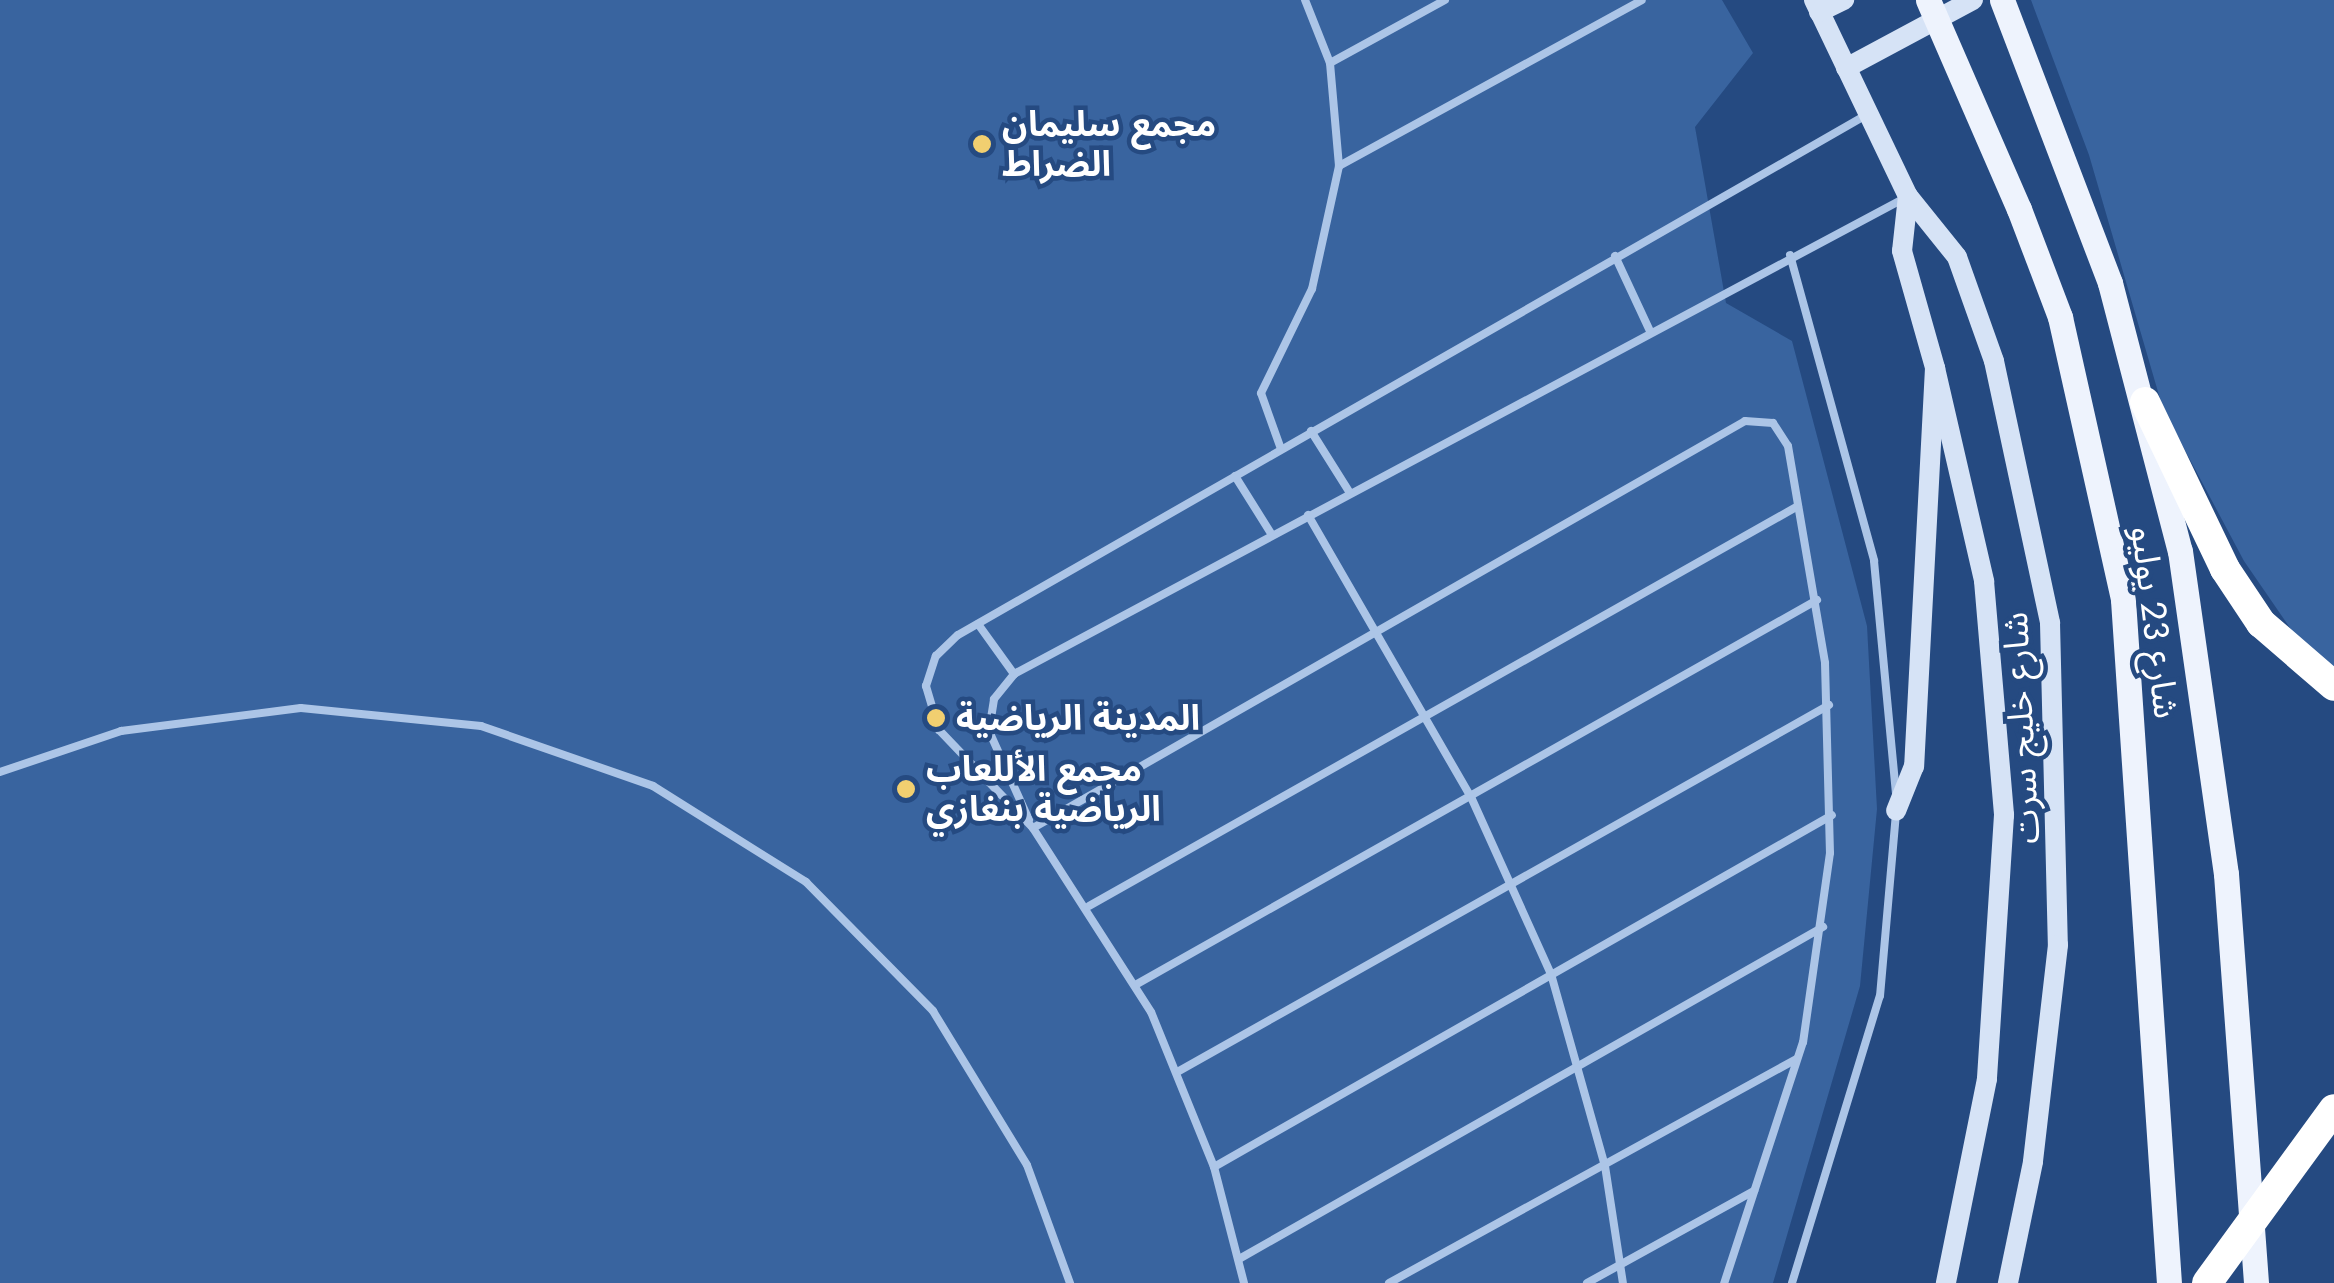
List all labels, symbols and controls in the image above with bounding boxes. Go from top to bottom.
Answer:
place label: مجمع سليمان الضراط [1002,103,1216,185]
marker: مجمع سليمان الضراط [971,133,993,155]
street label: شارع 23 يوليو [2122,523,2188,721]
street label: شارع خليج سرت [1994,611,2048,845]
place label: المدينة الرياضية [956,697,1200,739]
marker: المدينة الرياضية [925,707,947,729]
place label: مجمع الأللعاب الرياضية بنغازي [926,748,1161,830]
marker: مجمع الأللعاب الرياضية بنغازي [895,778,917,800]

